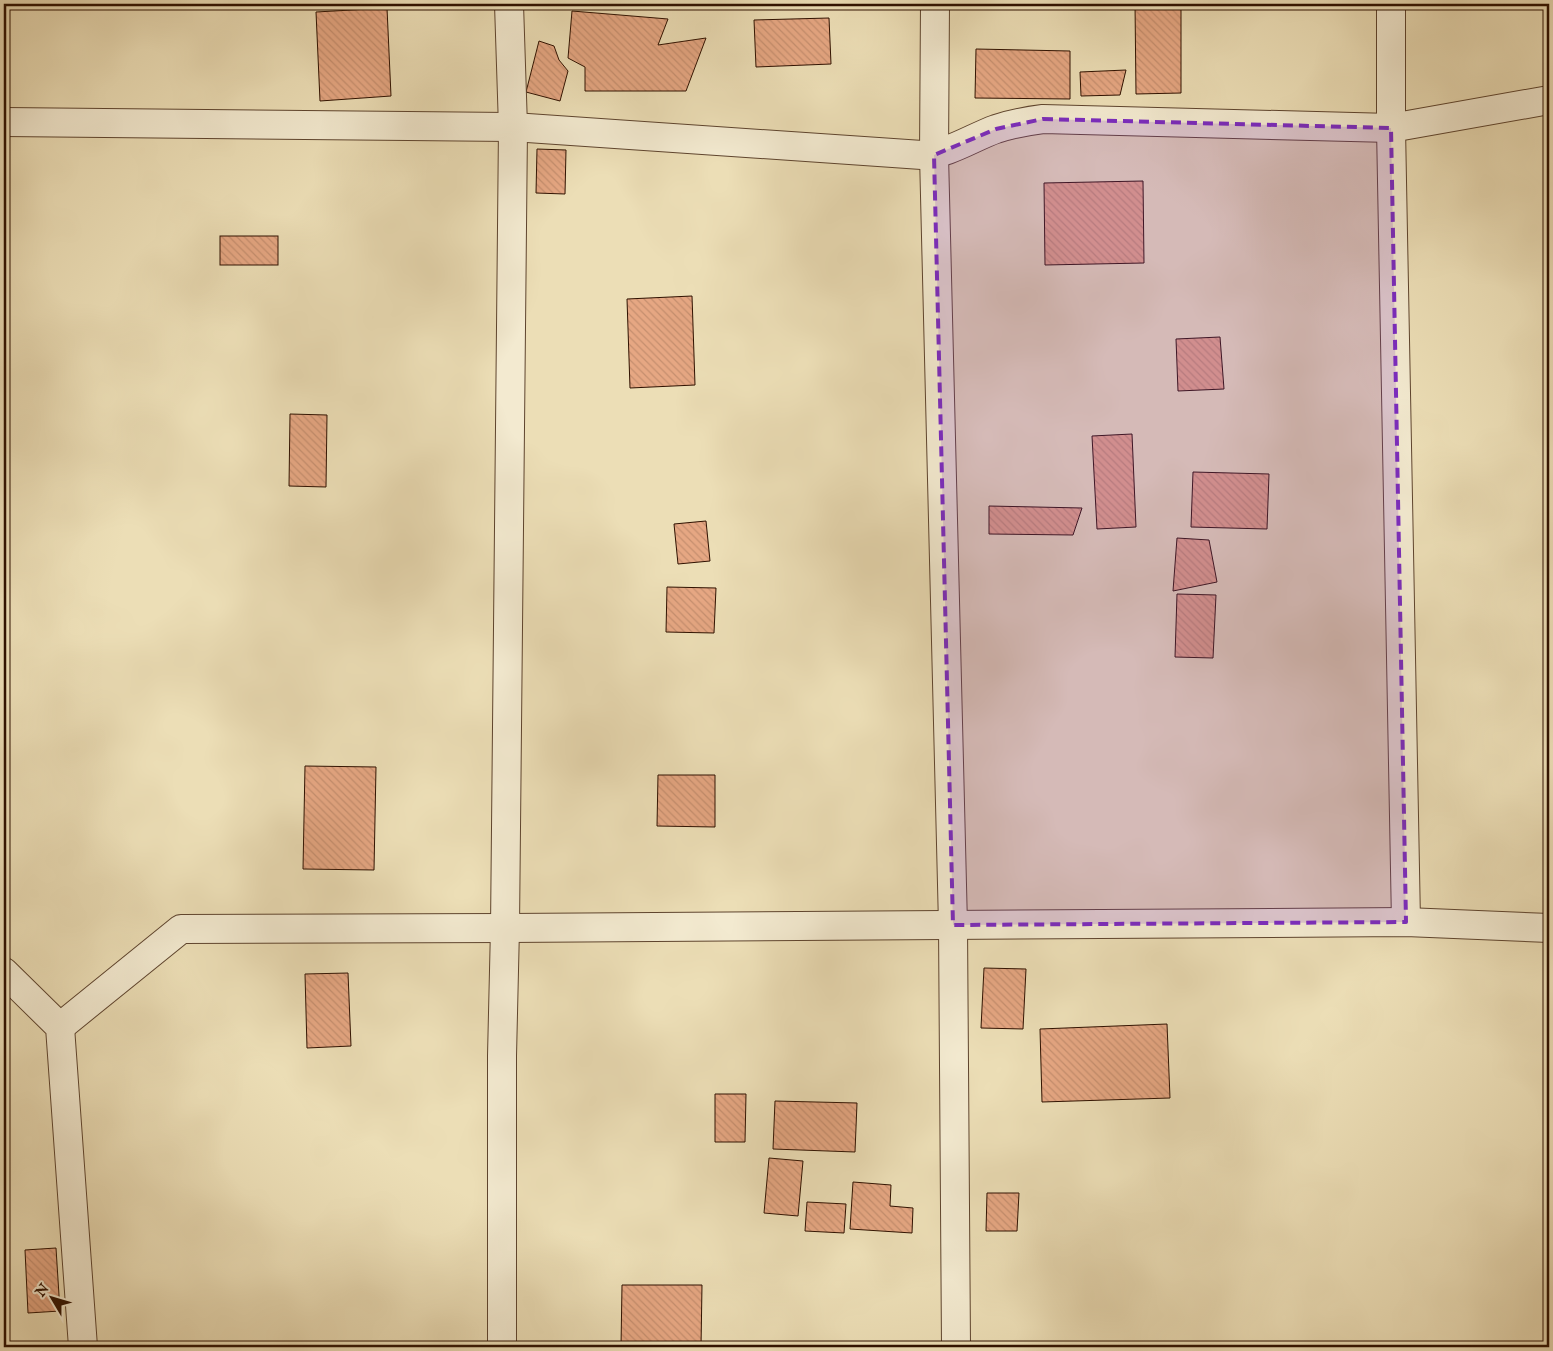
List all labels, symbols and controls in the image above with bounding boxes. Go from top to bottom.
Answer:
north arrow [28,1274,78,1324]
text: N [31,1280,53,1302]

